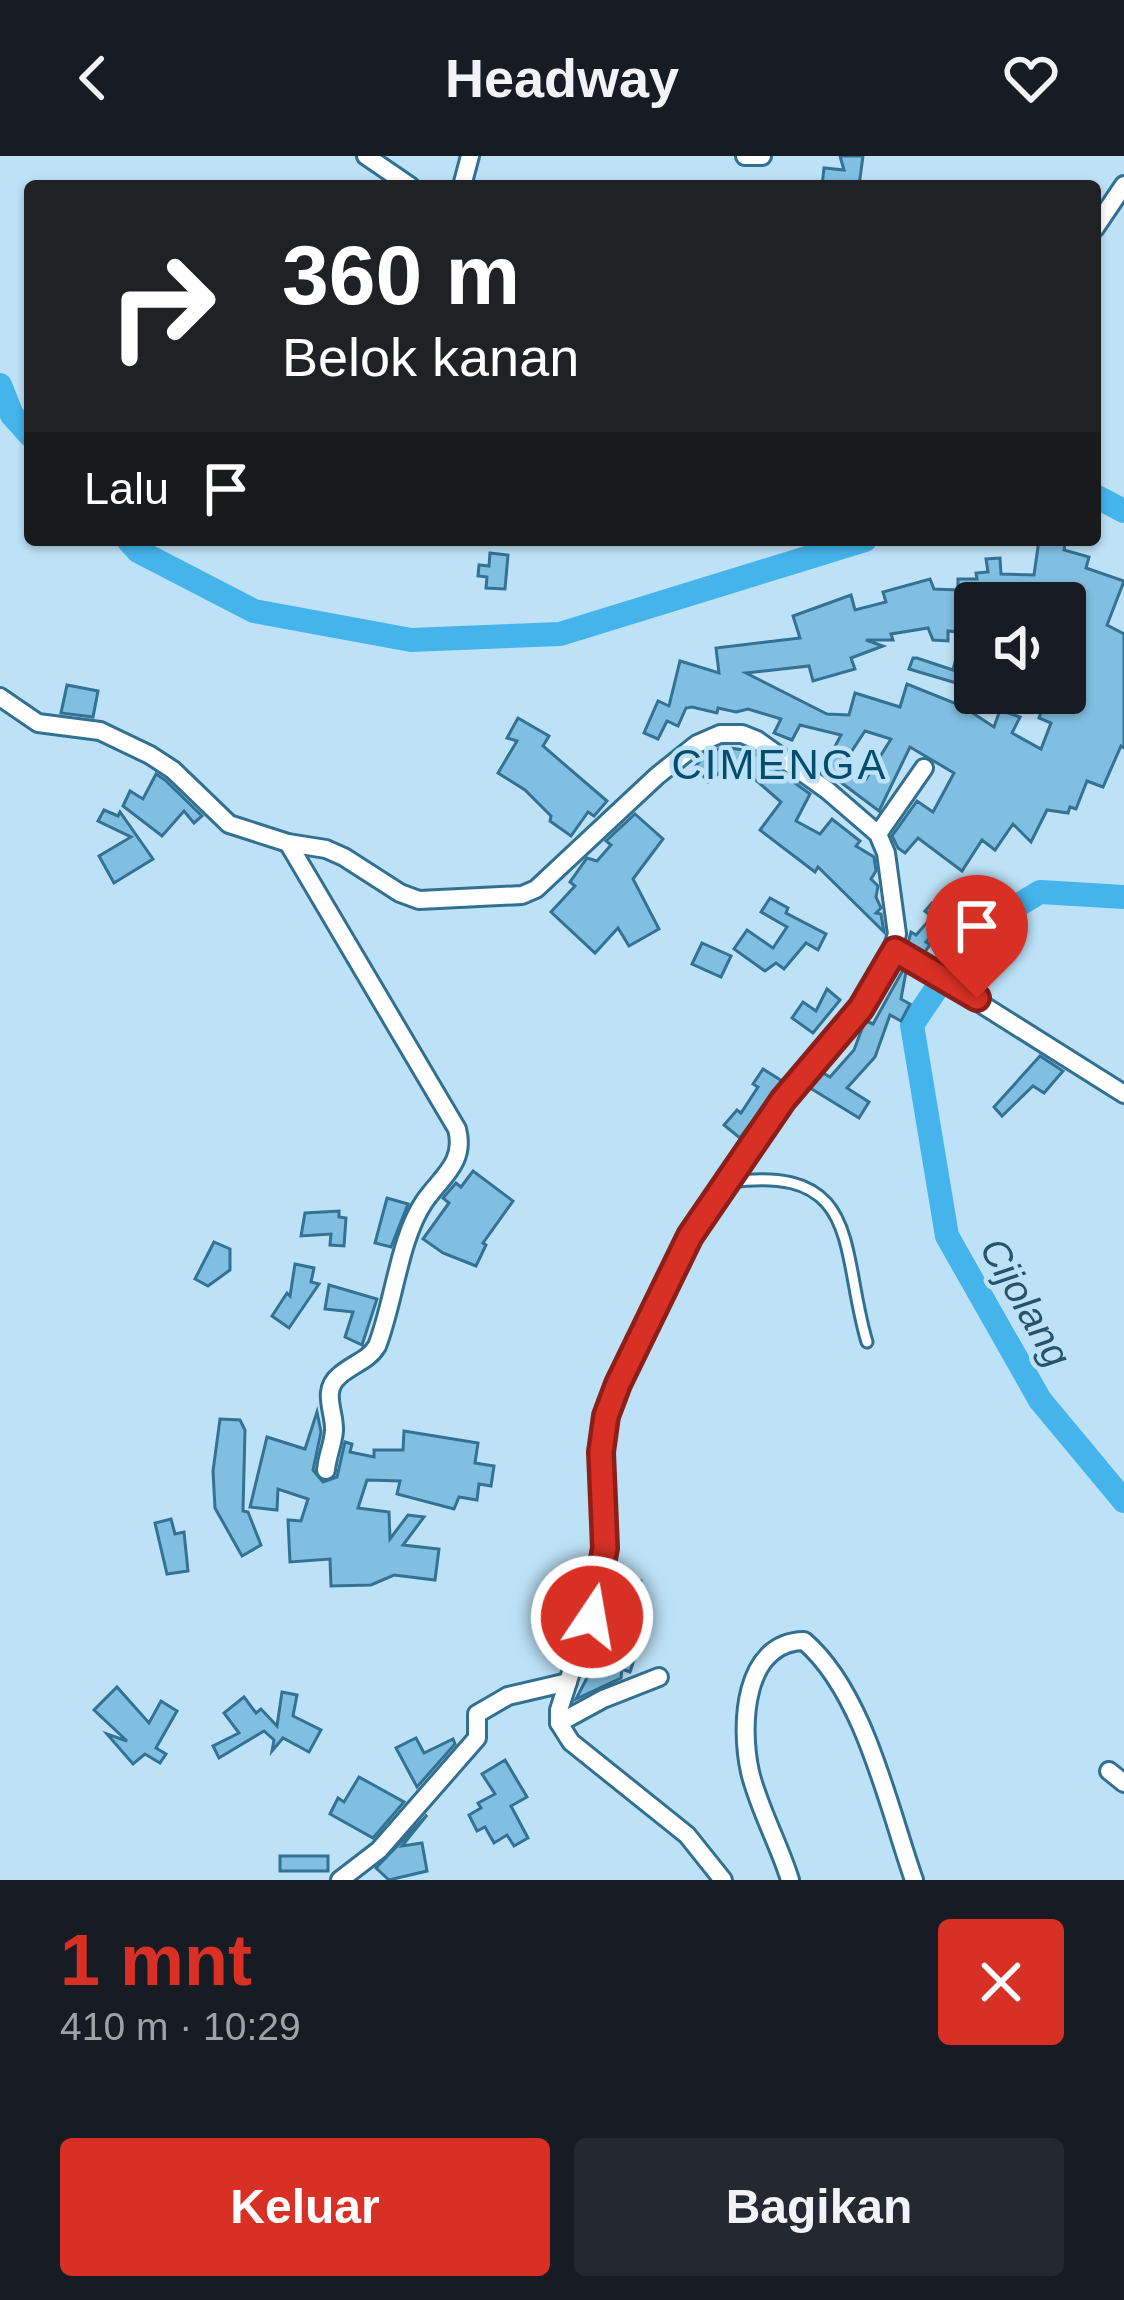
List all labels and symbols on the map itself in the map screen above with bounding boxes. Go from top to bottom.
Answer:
district label: CIMENGA [671,741,889,788]
pin [926,875,1028,998]
water label: Cijolang [972,1230,1080,1374]
position arrow [529,1554,655,1680]

